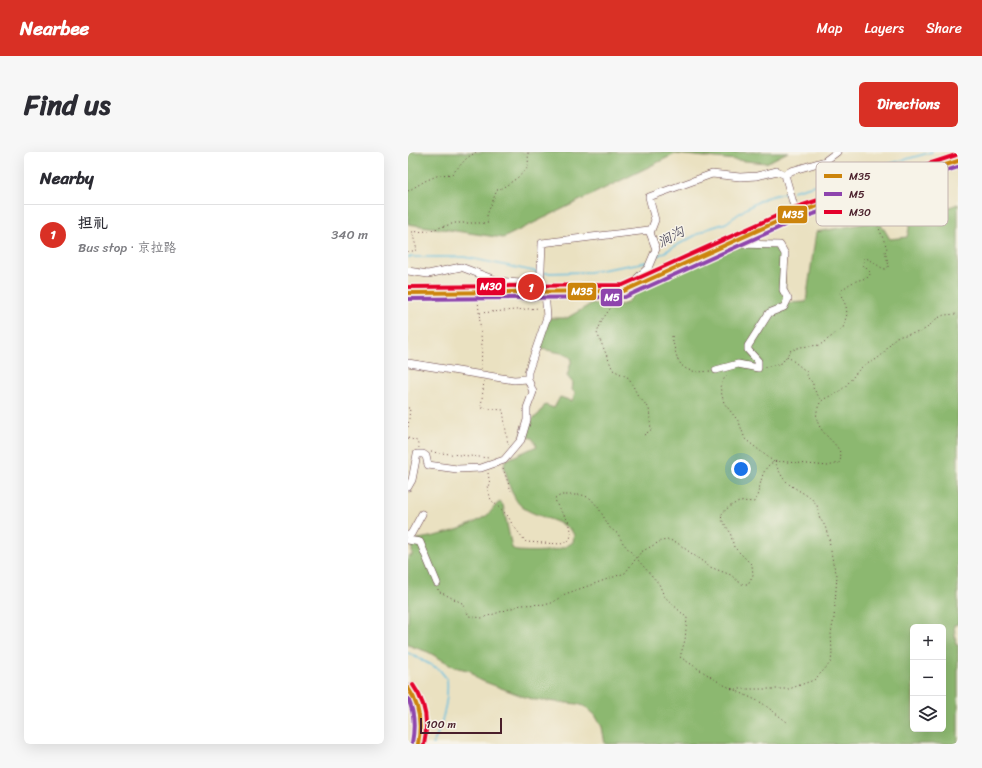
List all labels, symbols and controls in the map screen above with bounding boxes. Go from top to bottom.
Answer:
text: Nearbee [20,12,89,45]
text: Map [817,16,842,41]
text: Layers [864,16,904,41]
text: Share [926,16,962,41]
text: Find us [24,80,111,129]
button: Directions [859,82,958,127]
legend [816,162,948,226]
text: Nearby [40,163,94,193]
text: M35 [849,167,871,186]
text: M5 [849,185,865,204]
text: M30 [849,203,871,222]
line badge: M35 [777,205,808,224]
text: M35 [781,205,804,224]
text: 担礼 [78,210,108,236]
water label: 涧沟 [653,218,691,255]
text: 1 [50,223,56,246]
text: 340 m [331,223,368,246]
text: Bus stop · 京拉路 [78,236,176,259]
pin: 1 [518,272,544,302]
line badge: M30 [476,277,506,296]
text: M30 [479,277,502,296]
line badge: M35 [567,282,597,301]
text: M35 [570,282,593,301]
line badge: M5 [600,288,623,307]
text: M5 [603,288,620,307]
your location [731,459,751,479]
map controls [910,624,946,732]
button: + [910,624,946,660]
button: − [910,660,946,696]
button: layers [910,696,946,732]
text: 100 m [426,715,456,734]
scale bar [420,716,502,735]

